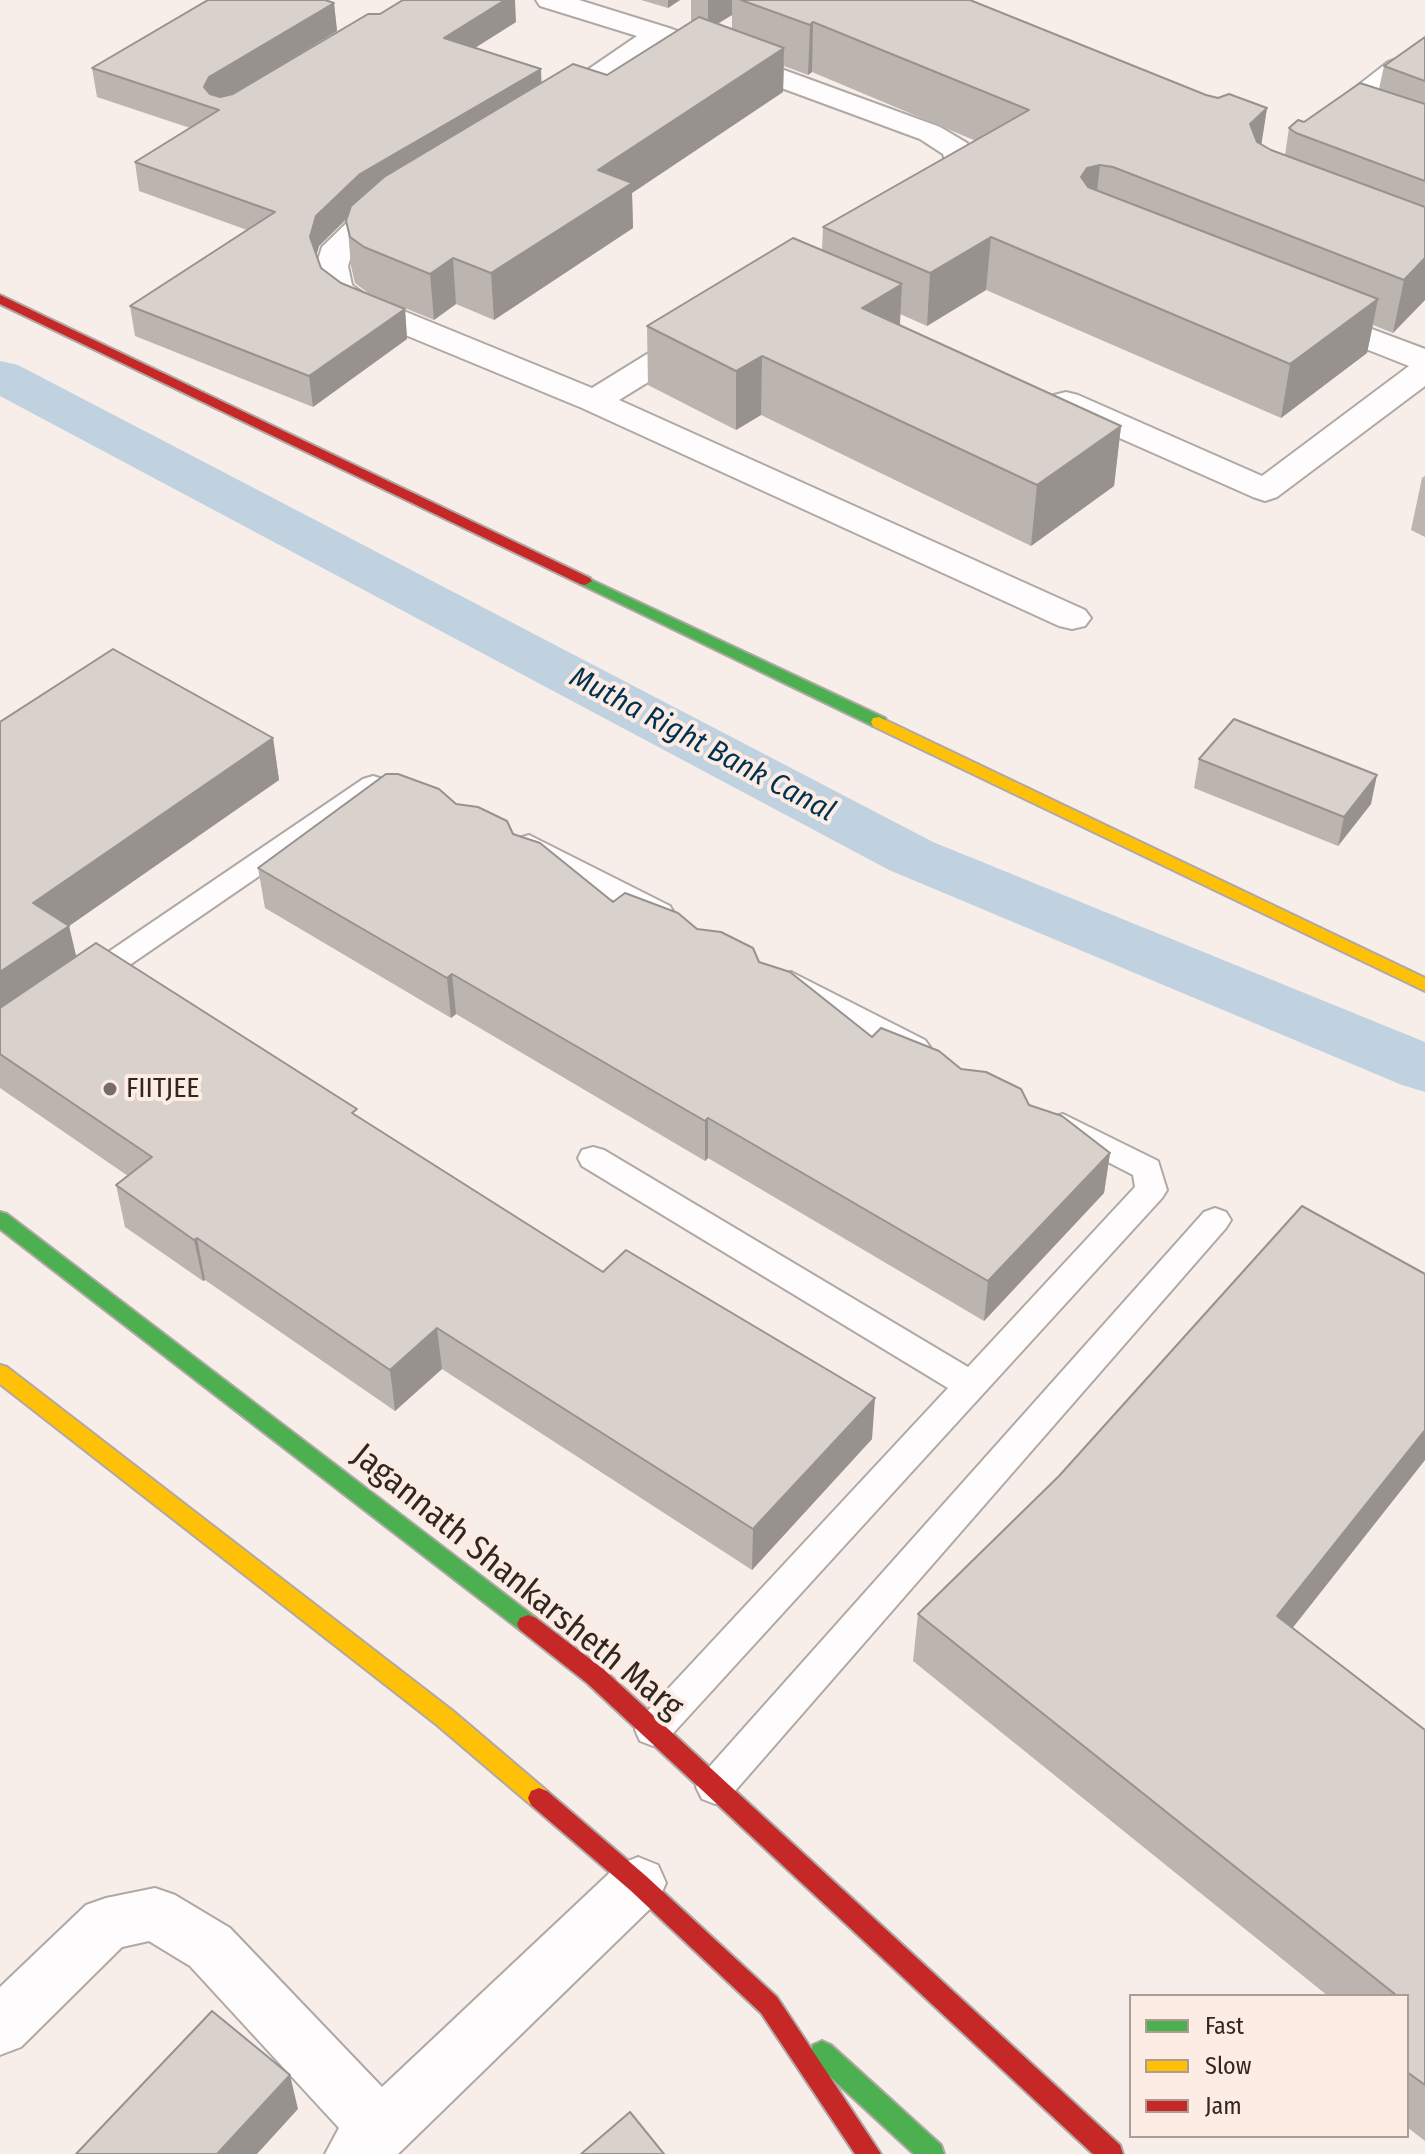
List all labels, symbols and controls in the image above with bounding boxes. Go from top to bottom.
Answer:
water label: Mutha Right Bank Canal [563,660,841,830]
place label: FIITJEE [126,1072,199,1106]
marker: FIITJEE [101,1080,119,1098]
street label: Jagannath Shankarsheth Marg [343,1436,691,1728]
legend [1129,1994,1409,2138]
text: Fast [1205,2012,1244,2040]
text: Slow [1205,2052,1251,2080]
text: Jam [1205,2092,1242,2120]

